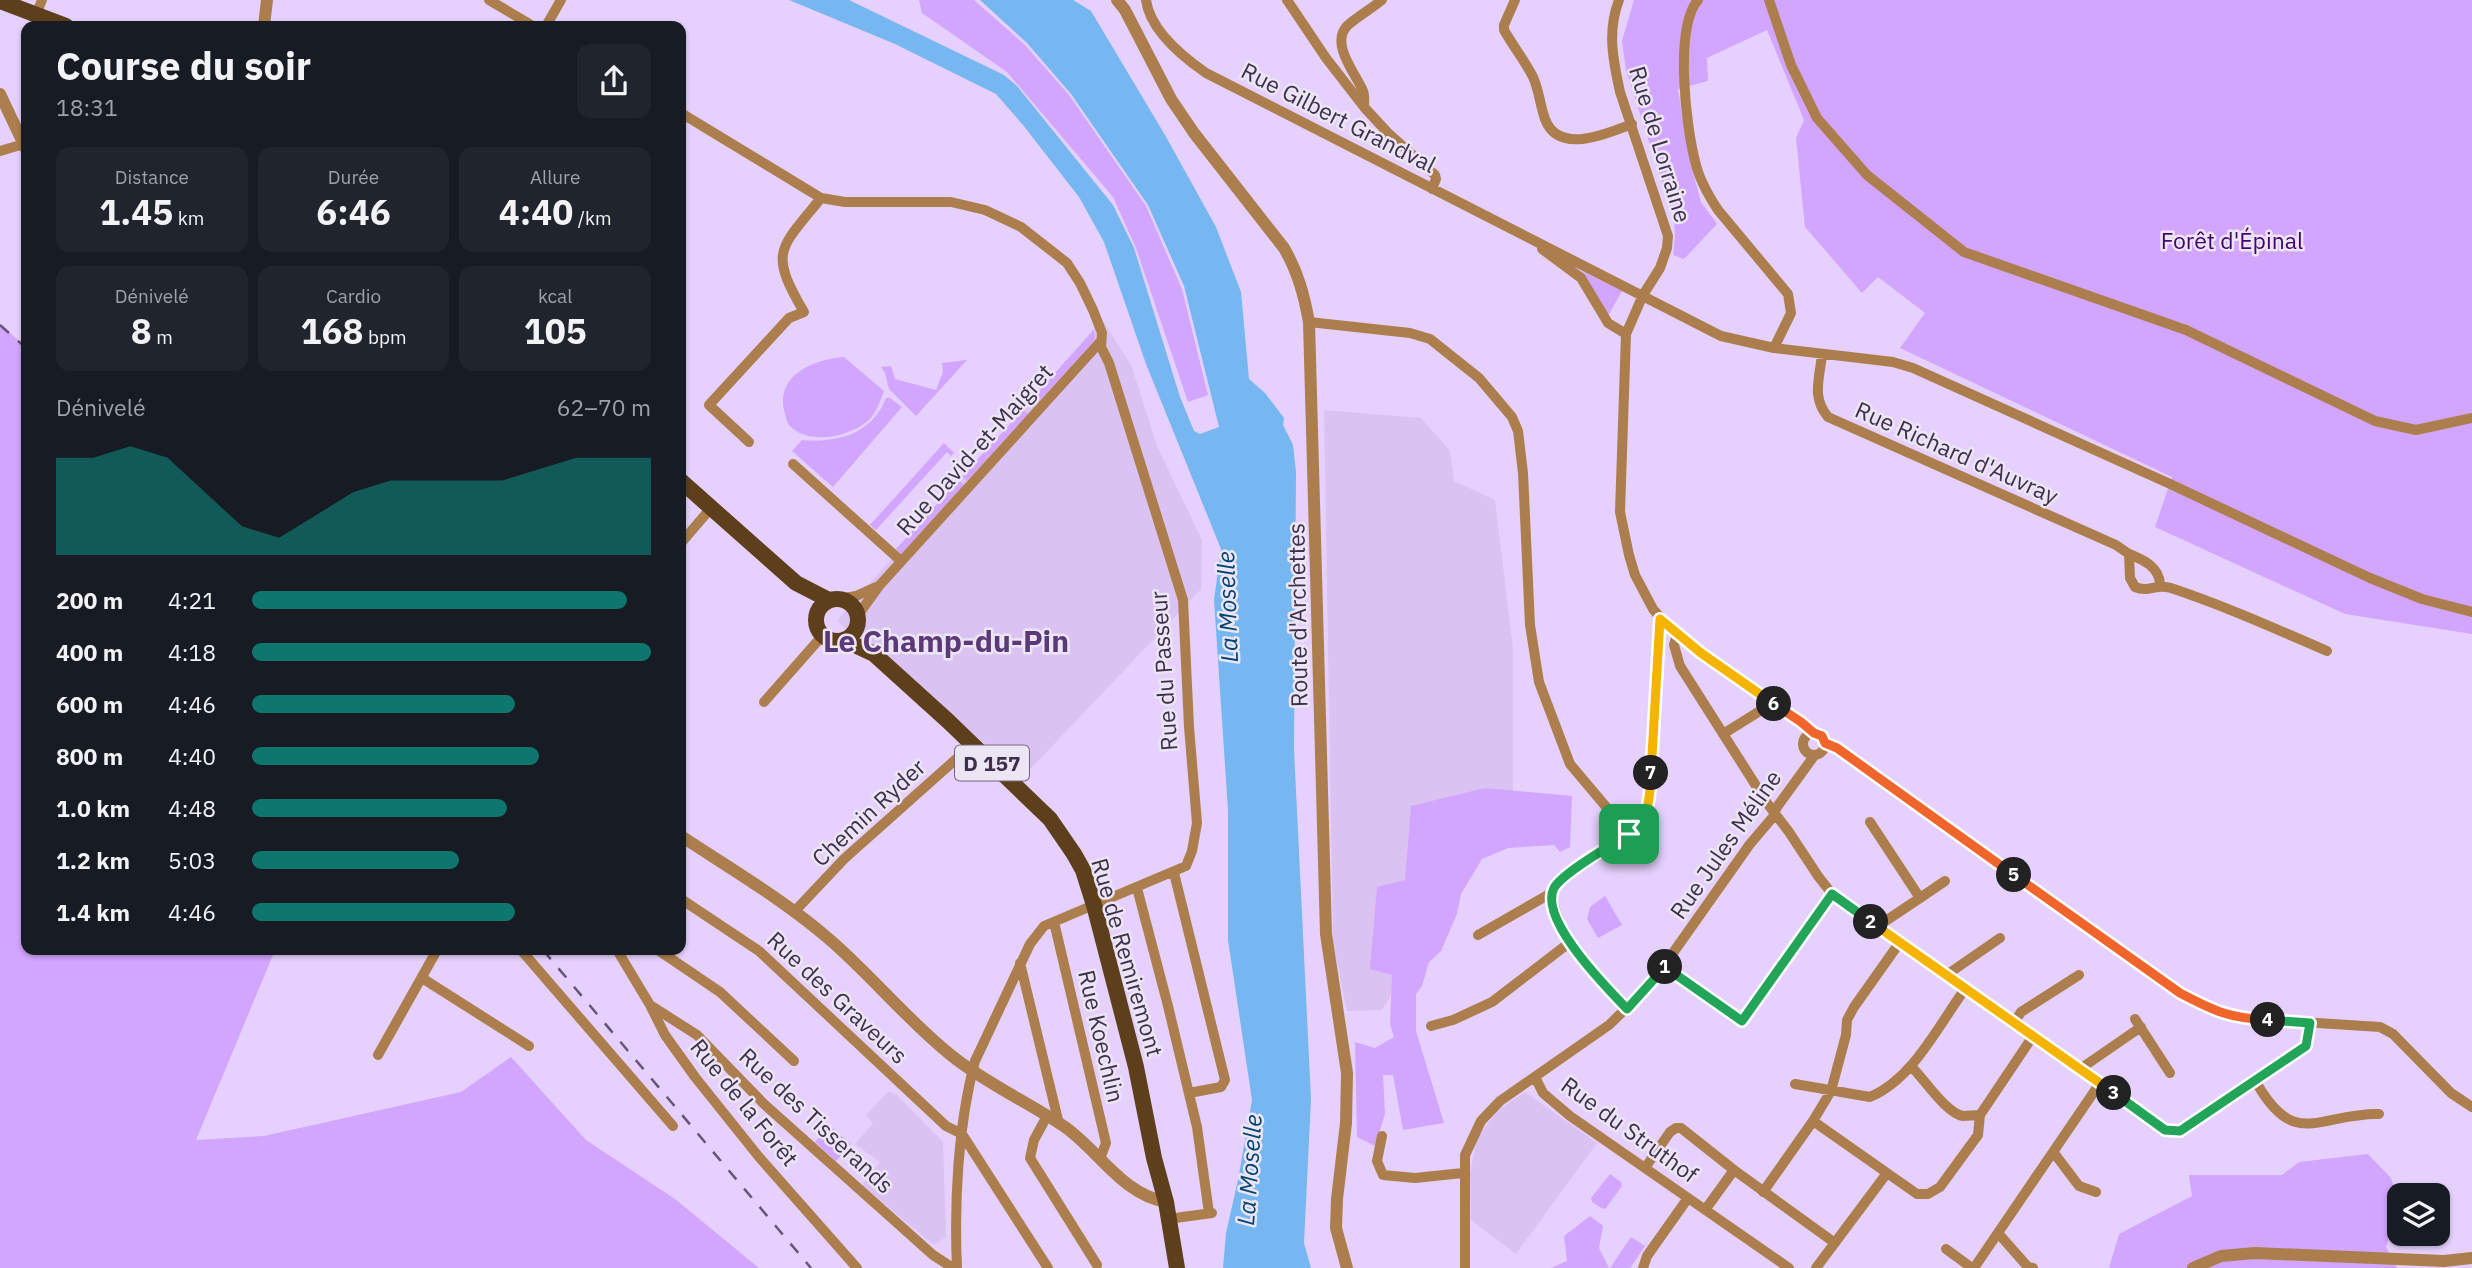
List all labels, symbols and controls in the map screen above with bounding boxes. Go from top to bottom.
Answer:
text: Course du soir [56,41,311,90]
button: share [577,44,651,118]
street label: Rue Gilbert Grandval [1237,55,1441,179]
street label: Rue de Lorraine [1623,62,1699,226]
text: 18:31 [56,92,118,122]
text: Distance [115,165,189,189]
text: Durée [328,165,379,189]
text: Allure [530,165,580,189]
text: 1.45 [99,189,173,235]
text: 6:46 [316,189,391,235]
text: 4:40 [499,189,573,235]
text: km [173,206,204,230]
text: /km [573,206,612,230]
park label: Forêt d'Épinal [2161,225,2303,255]
text: Dénivelé [115,284,189,308]
text: Cardio [326,284,381,308]
text: kcal [538,284,572,308]
text: 8 [131,308,152,354]
text: 168 [300,308,363,354]
text: 105 [524,308,587,354]
text: m [152,325,173,349]
text: bpm [363,325,407,349]
street label: Rue David-et-Maigret [889,357,1059,541]
text: Dénivelé [56,392,146,422]
text: 62–70 m [557,392,651,422]
street label: Rue Richard d'Auvray [1851,394,2064,510]
street label: Route d'Archettes [1280,523,1314,707]
water label: La Moselle [1209,551,1245,663]
text: 200 m [56,585,123,615]
text: 4:21 [168,585,216,615]
street label: Rue du Passeur [1142,590,1184,752]
district label: Le Champ-du-Pin [823,621,1069,660]
text: 400 m [56,637,123,667]
text: 4:18 [168,637,216,667]
pin: 6 [1756,686,1792,722]
text: 600 m [56,689,123,719]
text: 4:46 [168,689,216,719]
text: 6 [1768,691,1779,715]
text: 800 m [56,741,123,771]
text: 4:40 [168,741,216,771]
road number: D 157 [955,746,1029,780]
street label: Chemin Ryder [805,751,932,872]
pin: 7 [1634,756,1668,790]
text: 7 [1645,760,1656,784]
street label: Rue Jules Méline [1662,764,1788,924]
text: 1.0 km [56,793,130,823]
text: 4:48 [168,793,216,823]
pin [1599,804,1659,864]
icon: arrive [1610,815,1648,853]
text: 1.2 km [56,845,130,875]
text: 5:03 [168,845,216,875]
street label: Rue de Remiremont [1085,854,1171,1060]
pin: 5 [1996,858,2032,892]
text: 5 [2008,862,2019,886]
text: 1.4 km [56,897,130,927]
text: 4:46 [168,897,216,927]
pin: 2 [1854,904,1888,940]
text: 2 [1865,909,1876,933]
street label: Rue des Graveurs [761,924,915,1070]
pin: 1 [1648,950,1682,984]
text: 1 [1659,954,1670,978]
street label: Rue Koechlin [1072,967,1132,1105]
pin: 4 [2250,1002,2286,1038]
text: 4 [2262,1007,2273,1031]
street label: Rue de la Forêt [684,1032,806,1172]
street label: Rue des Tisserands [733,1041,901,1199]
street label: Rue du Struthof [1556,1069,1704,1189]
pin: 3 [2096,1076,2132,1110]
text: 3 [2108,1080,2119,1104]
water label: La Moselle [1229,1113,1269,1227]
map controls [2387,1183,2450,1246]
button: layers [2387,1183,2450,1246]

